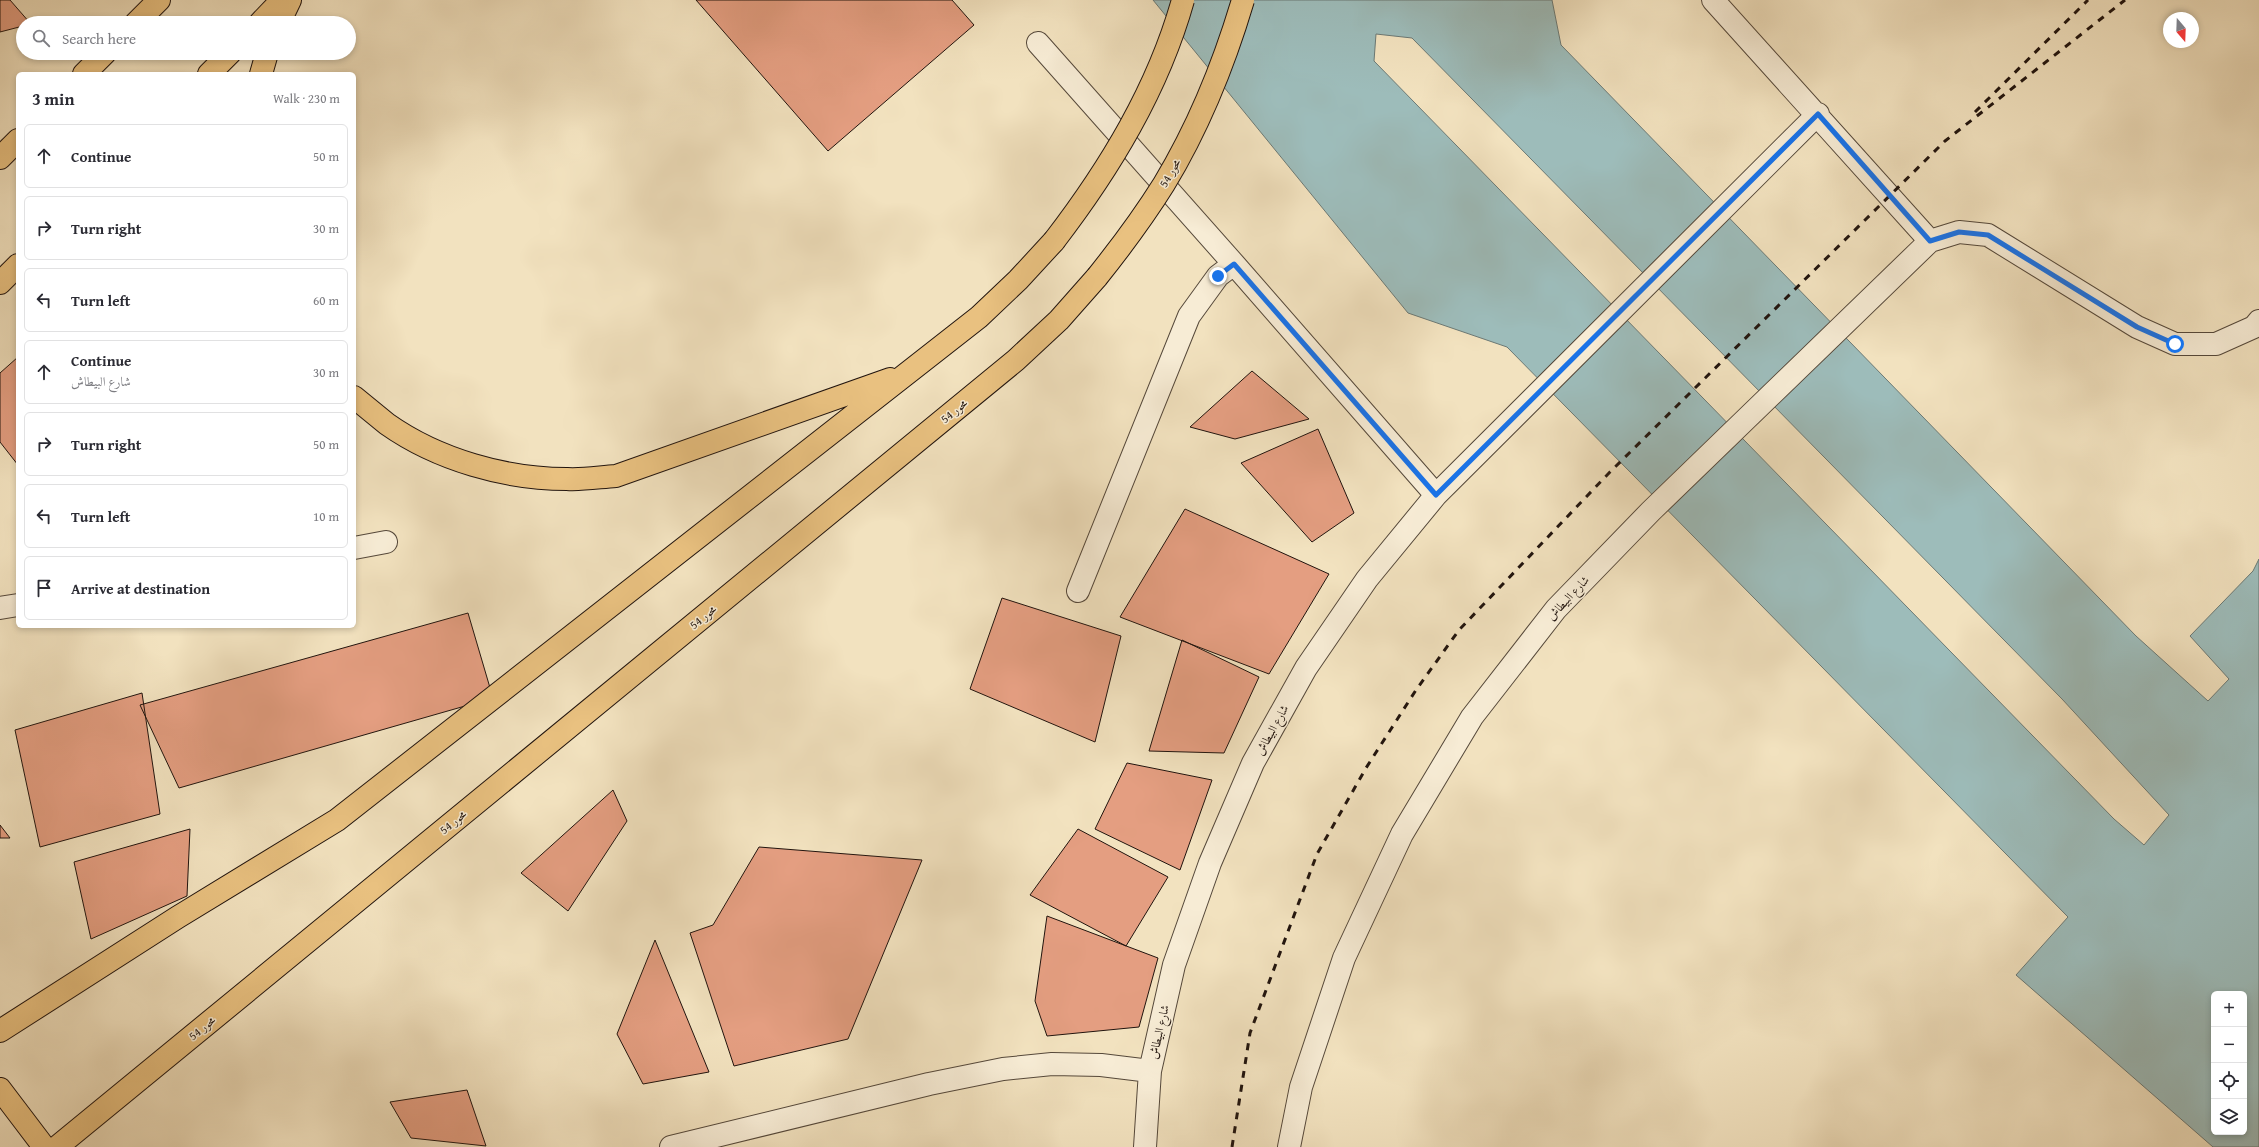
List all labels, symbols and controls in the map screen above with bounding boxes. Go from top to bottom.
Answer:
north arrow [2163,12,2199,48]
search box [16,16,356,60]
icon: search [30,27,52,49]
text: Search here [62,28,136,49]
text: 3 min [32,86,74,111]
text: Walk · 230 m [273,89,340,108]
icon: ahead [33,145,55,167]
text: Continue [71,146,132,167]
text: 50 m [313,147,339,166]
street label: محور 54 [1155,155,1185,190]
icon: right [33,217,55,239]
text: Turn right [71,218,142,239]
text: 30 m [313,219,339,238]
route end [1209,267,1227,285]
icon: left [33,289,55,311]
text: Turn left [71,290,130,311]
text: 60 m [313,291,339,310]
route start [2166,335,2184,353]
text: Continue [71,350,132,371]
icon: ahead [33,361,55,383]
text: 30 m [313,363,339,382]
text: شارع البيطاش [71,372,131,391]
street label: محور 54 [937,394,971,427]
icon: right [33,433,55,455]
text: Turn right [71,434,142,455]
text: 50 m [313,435,339,454]
icon: left [33,505,55,527]
text: Turn left [71,506,130,527]
text: 10 m [313,507,339,526]
street label: شارع البيطاش [1543,572,1595,626]
icon: arrive [33,577,55,599]
text: Arrive at destination [71,578,210,599]
street label: محور 54 [686,600,720,633]
street label: شارع البيطاش [1251,701,1295,760]
street label: محور 54 [436,805,470,838]
map controls [2211,991,2247,1135]
button: + [2211,991,2247,1027]
street label: شارع البيطاش [1144,1003,1176,1061]
street label: محور 54 [185,1011,219,1044]
button: − [2211,1027,2247,1063]
button: locate [2211,1063,2247,1099]
button: layers [2211,1099,2247,1135]

